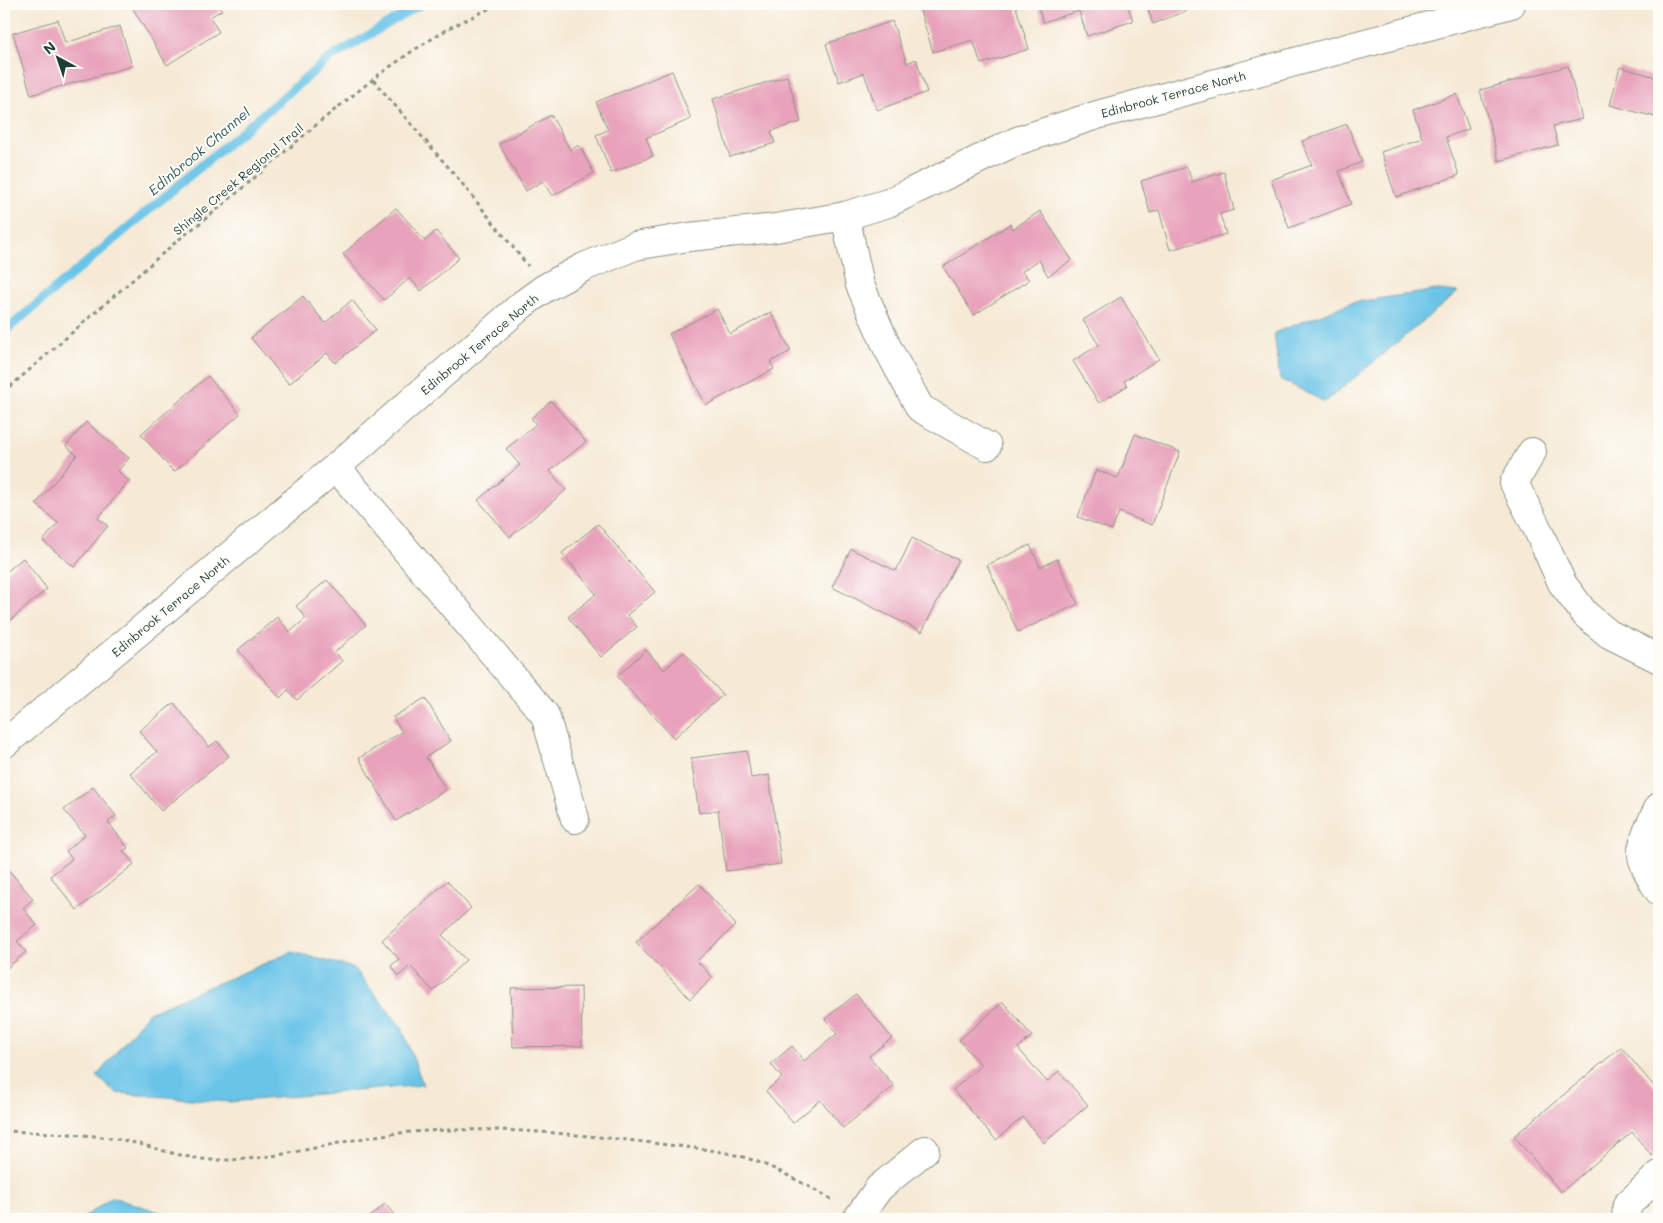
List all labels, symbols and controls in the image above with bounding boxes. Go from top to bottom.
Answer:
north arrow [32,32,82,82]
text: N [39,37,60,58]
street label: Edinbrook Terrace North [1099,67,1247,121]
water label: Edinbrook Channel [144,102,254,199]
street label: Shingle Creek Regional Trail [169,120,307,238]
street label: Edinbrook Terrace North [417,290,541,398]
street label: Edinbrook Terrace North [108,552,232,660]

